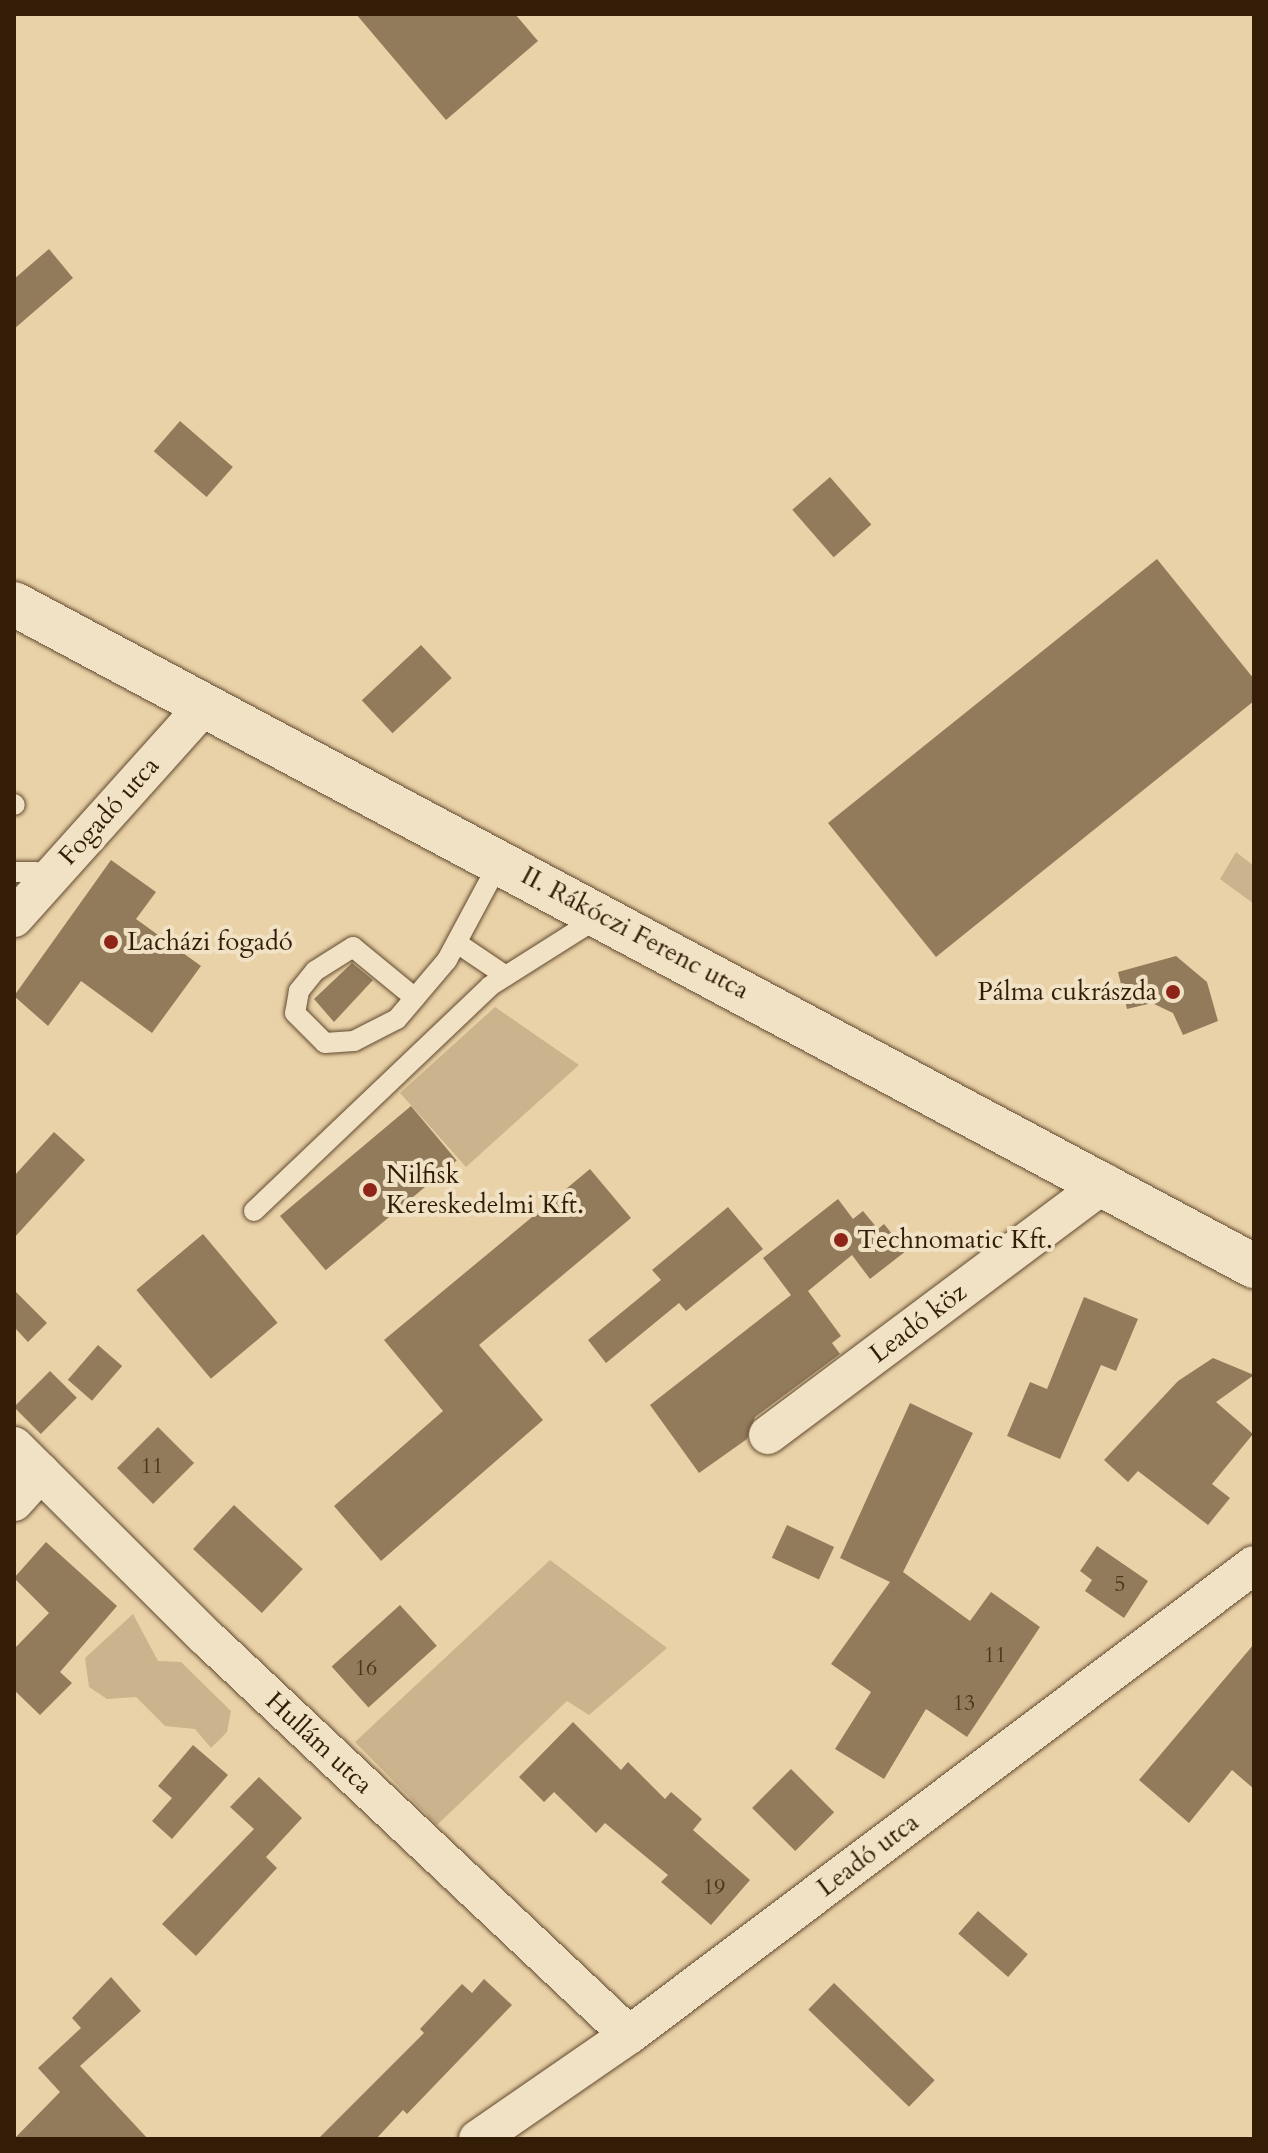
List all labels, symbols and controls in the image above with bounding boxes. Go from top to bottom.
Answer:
street label: Fogadó utca [52,750,166,872]
street label: II. Rákóczi Ferenc utca [516,860,754,1006]
place label: Lacházi fogadó [127,926,293,958]
marker: Lacházi fogadó [102,933,120,951]
place label: Pálma cukrászda [977,976,1157,1008]
marker: Pálma cukrászda [1164,983,1182,1001]
place label: Nilfisk Kereskedelmi Kft. [386,1159,583,1220]
marker: Nilfisk Kereskedelmi Kft. [361,1181,379,1199]
place label: Technomatic Kft. [857,1224,1053,1256]
marker: Technomatic Kft. [832,1231,850,1249]
street label: Leadó köz [863,1276,973,1370]
house number: 11 [141,1454,163,1480]
house number: 5 [1114,1572,1126,1598]
house number: 11 [984,1643,1006,1669]
house number: 16 [355,1656,377,1682]
street label: Hullám utca [259,1686,379,1800]
house number: 13 [953,1691,975,1717]
street label: Leadó utca [811,1807,925,1903]
house number: 19 [703,1875,725,1901]

